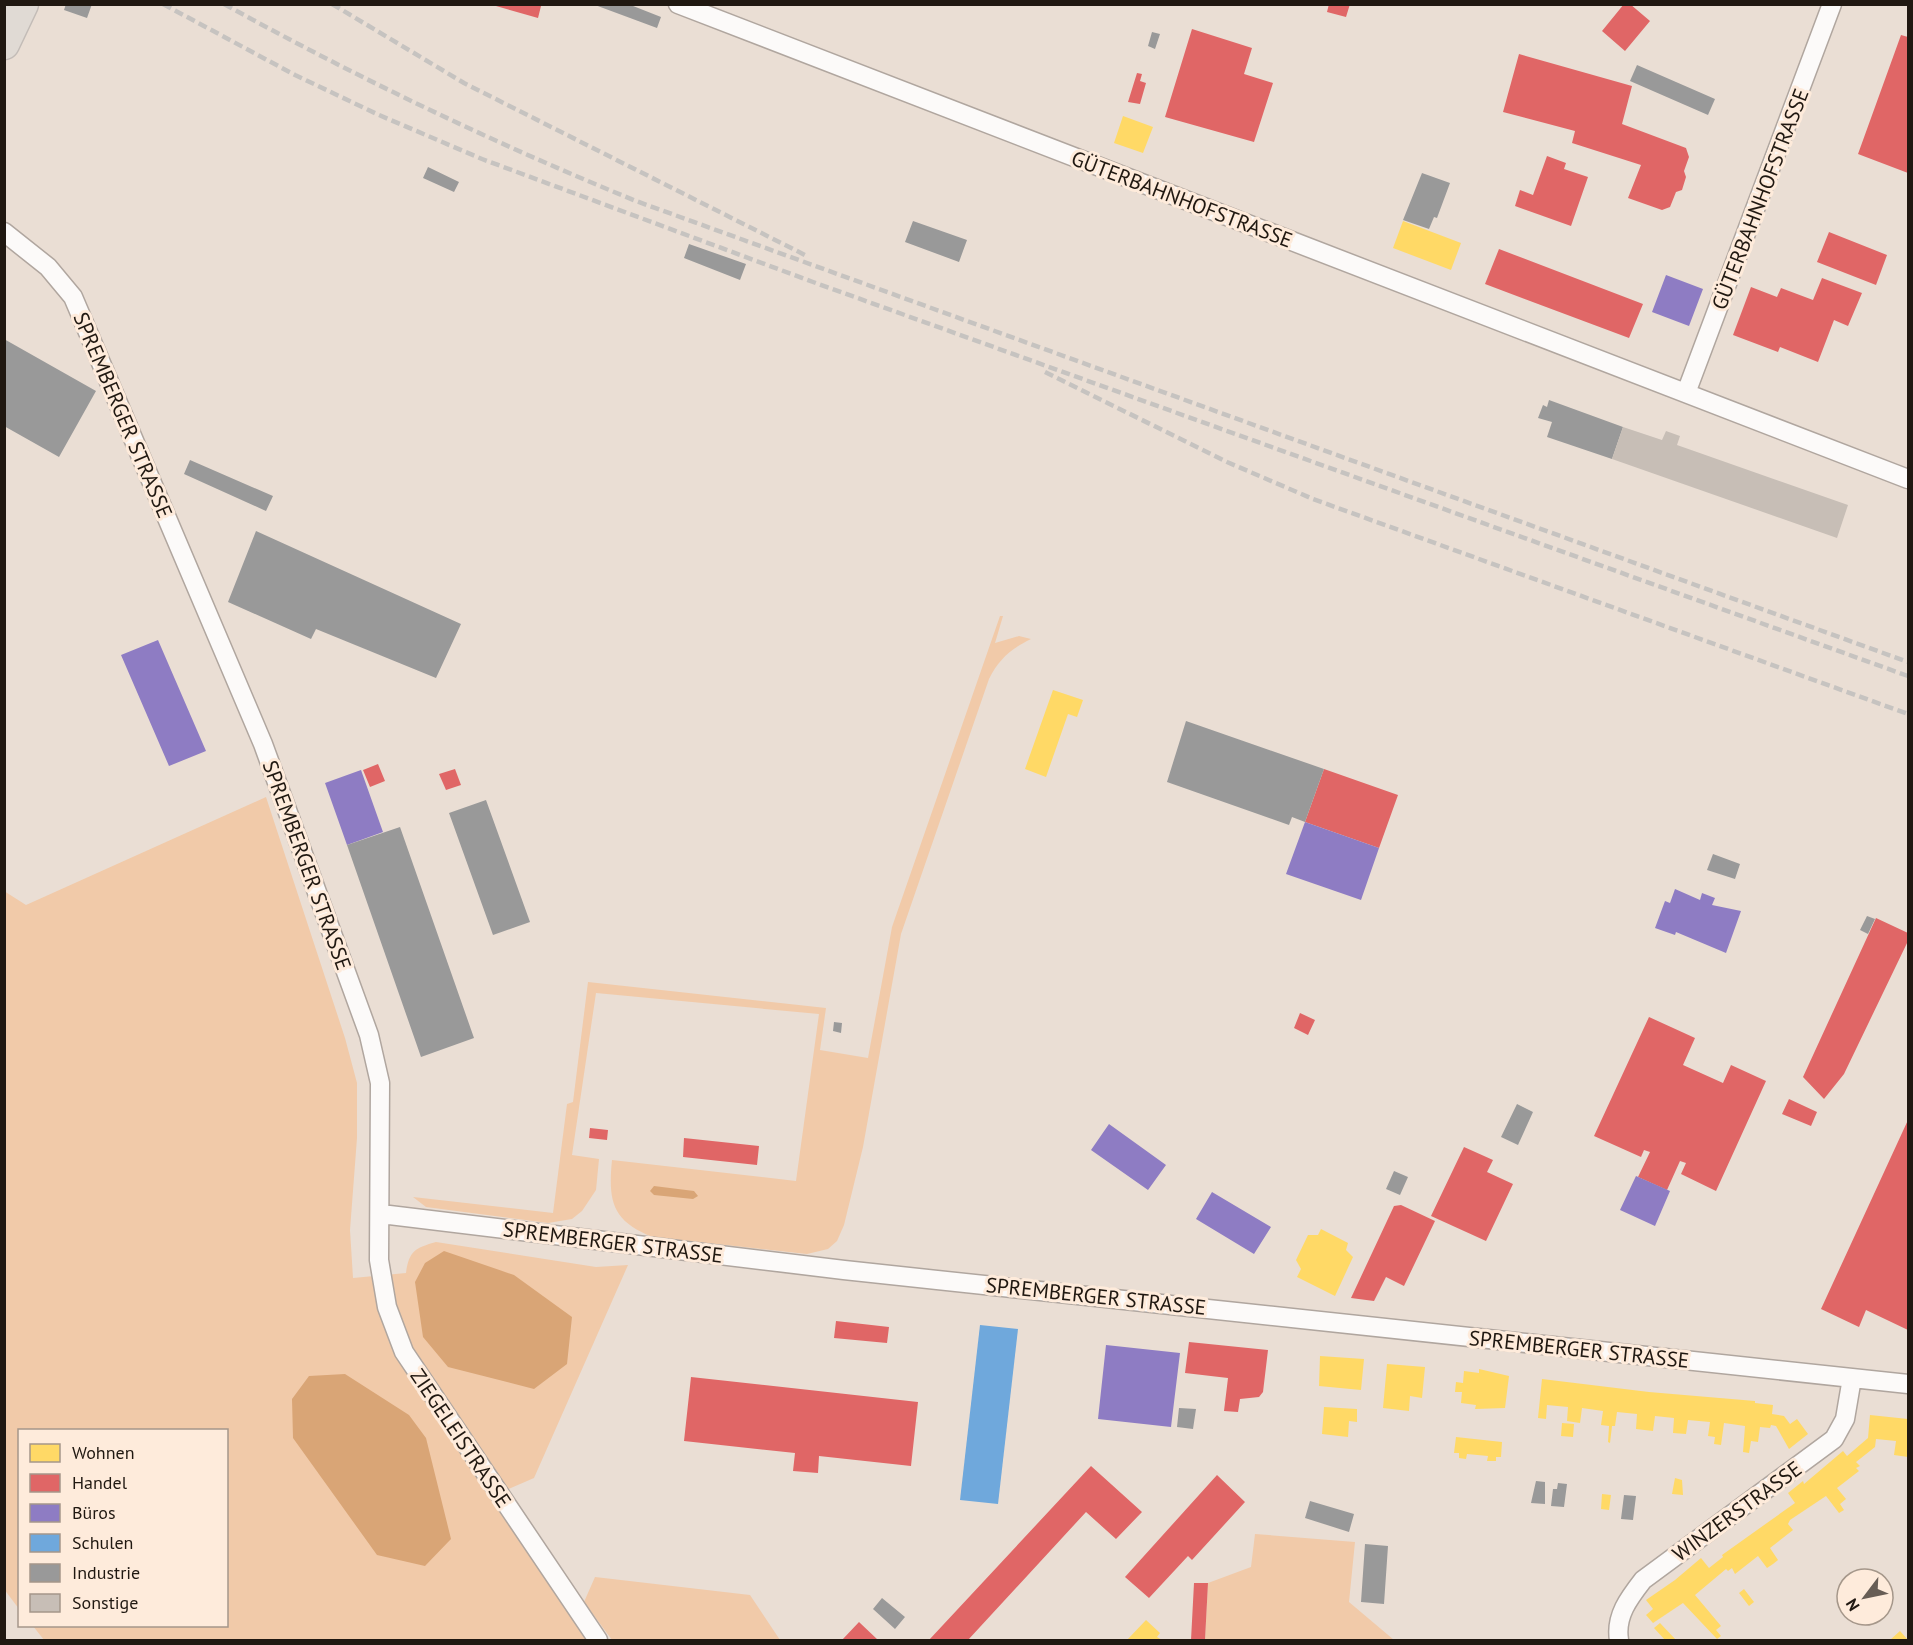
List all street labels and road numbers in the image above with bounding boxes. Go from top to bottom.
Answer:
street label: GÜTERBAHNHOFSTRASSE [1705,85,1815,313]
street label: GÜTERBAHNHOFSTRASSE [1068,144,1296,254]
street label: SPREMBERGER STRASSE [67,308,179,522]
street label: SPREMBERGER STRASSE [256,756,358,974]
street label: SPREMBERGER STRASSE [502,1215,724,1269]
street label: SPREMBERGER STRASSE [985,1271,1207,1321]
street label: SPREMBERGER STRASSE [1468,1324,1690,1374]
street label: ZIEGELEISTRASSE [405,1363,517,1513]
street label: WINZERSTRASSE [1667,1455,1807,1567]

